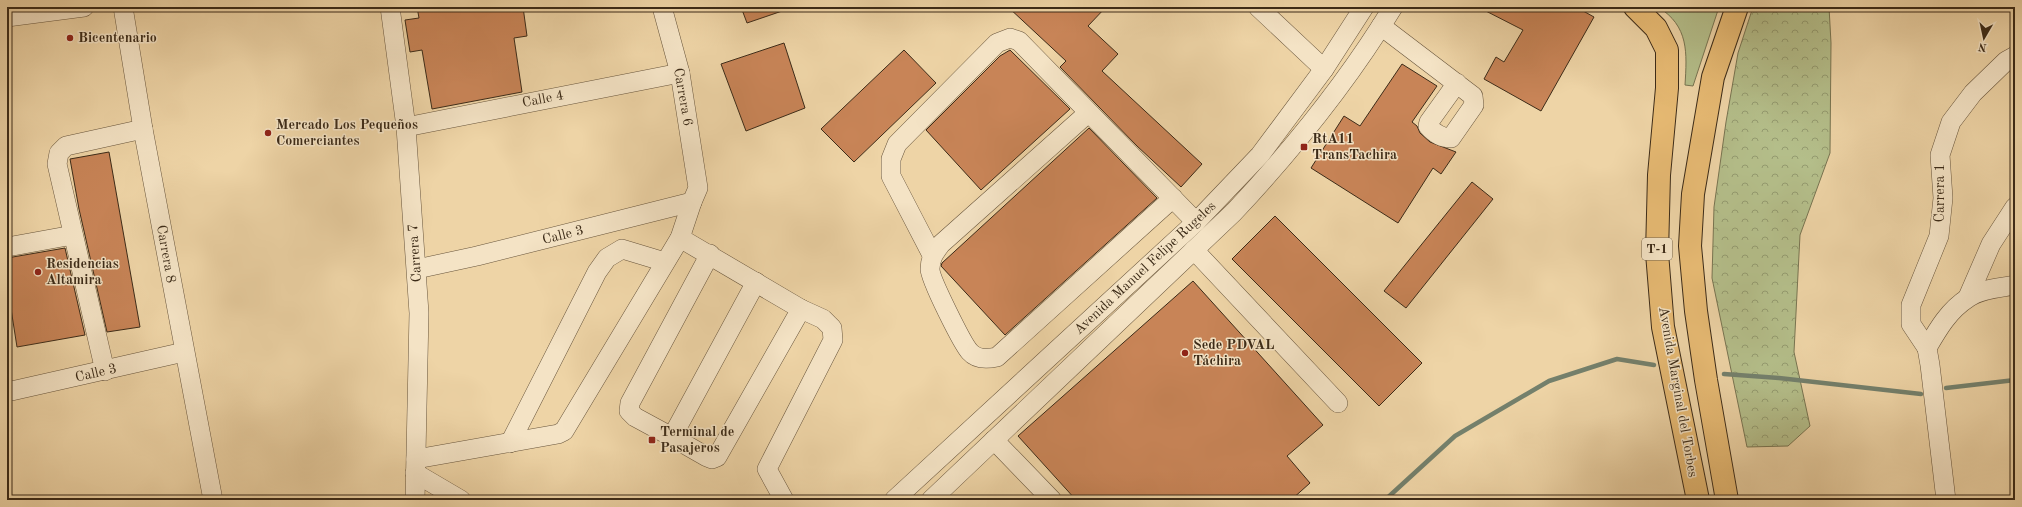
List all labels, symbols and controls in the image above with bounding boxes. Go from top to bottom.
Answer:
north arrow [1964,18,2004,58]
place label: Bicentenario [78,31,157,45]
marker: Bicentenario [65,33,75,43]
text: N [1977,40,1988,52]
street label: Carrera 6 [671,67,695,127]
street label: Calle 4 [521,88,565,110]
place label: Mercado Los Pequeños Comerciantes [276,118,418,148]
marker: Mercado Los Pequeños Comerciantes [263,128,273,138]
place label: RtA11 TransTachira [1312,132,1397,162]
marker: RtA11 TransTachira [1299,142,1309,152]
street label: Carrera 1 [1933,164,1947,222]
street label: Avenida Manuel Felipe Rugeles [1071,199,1219,337]
street label: Carrera 7 [406,223,424,283]
street label: Calle 3 [541,223,585,247]
street label: Carrera 8 [154,224,178,284]
road number: T-1 [1642,238,1672,260]
place label: Residencias Altamira [46,257,119,287]
marker: Residencias Altamira [33,267,43,277]
street label: Avenida Marginal del Torbes [1656,305,1700,479]
place label: Sede PDVAL Táchira [1193,338,1274,368]
marker: Sede PDVAL Táchira [1180,348,1190,358]
street label: Calle 3 [74,361,118,385]
place label: Terminal de Pasajeros [660,425,734,455]
marker: Terminal de Pasajeros [647,435,657,445]

